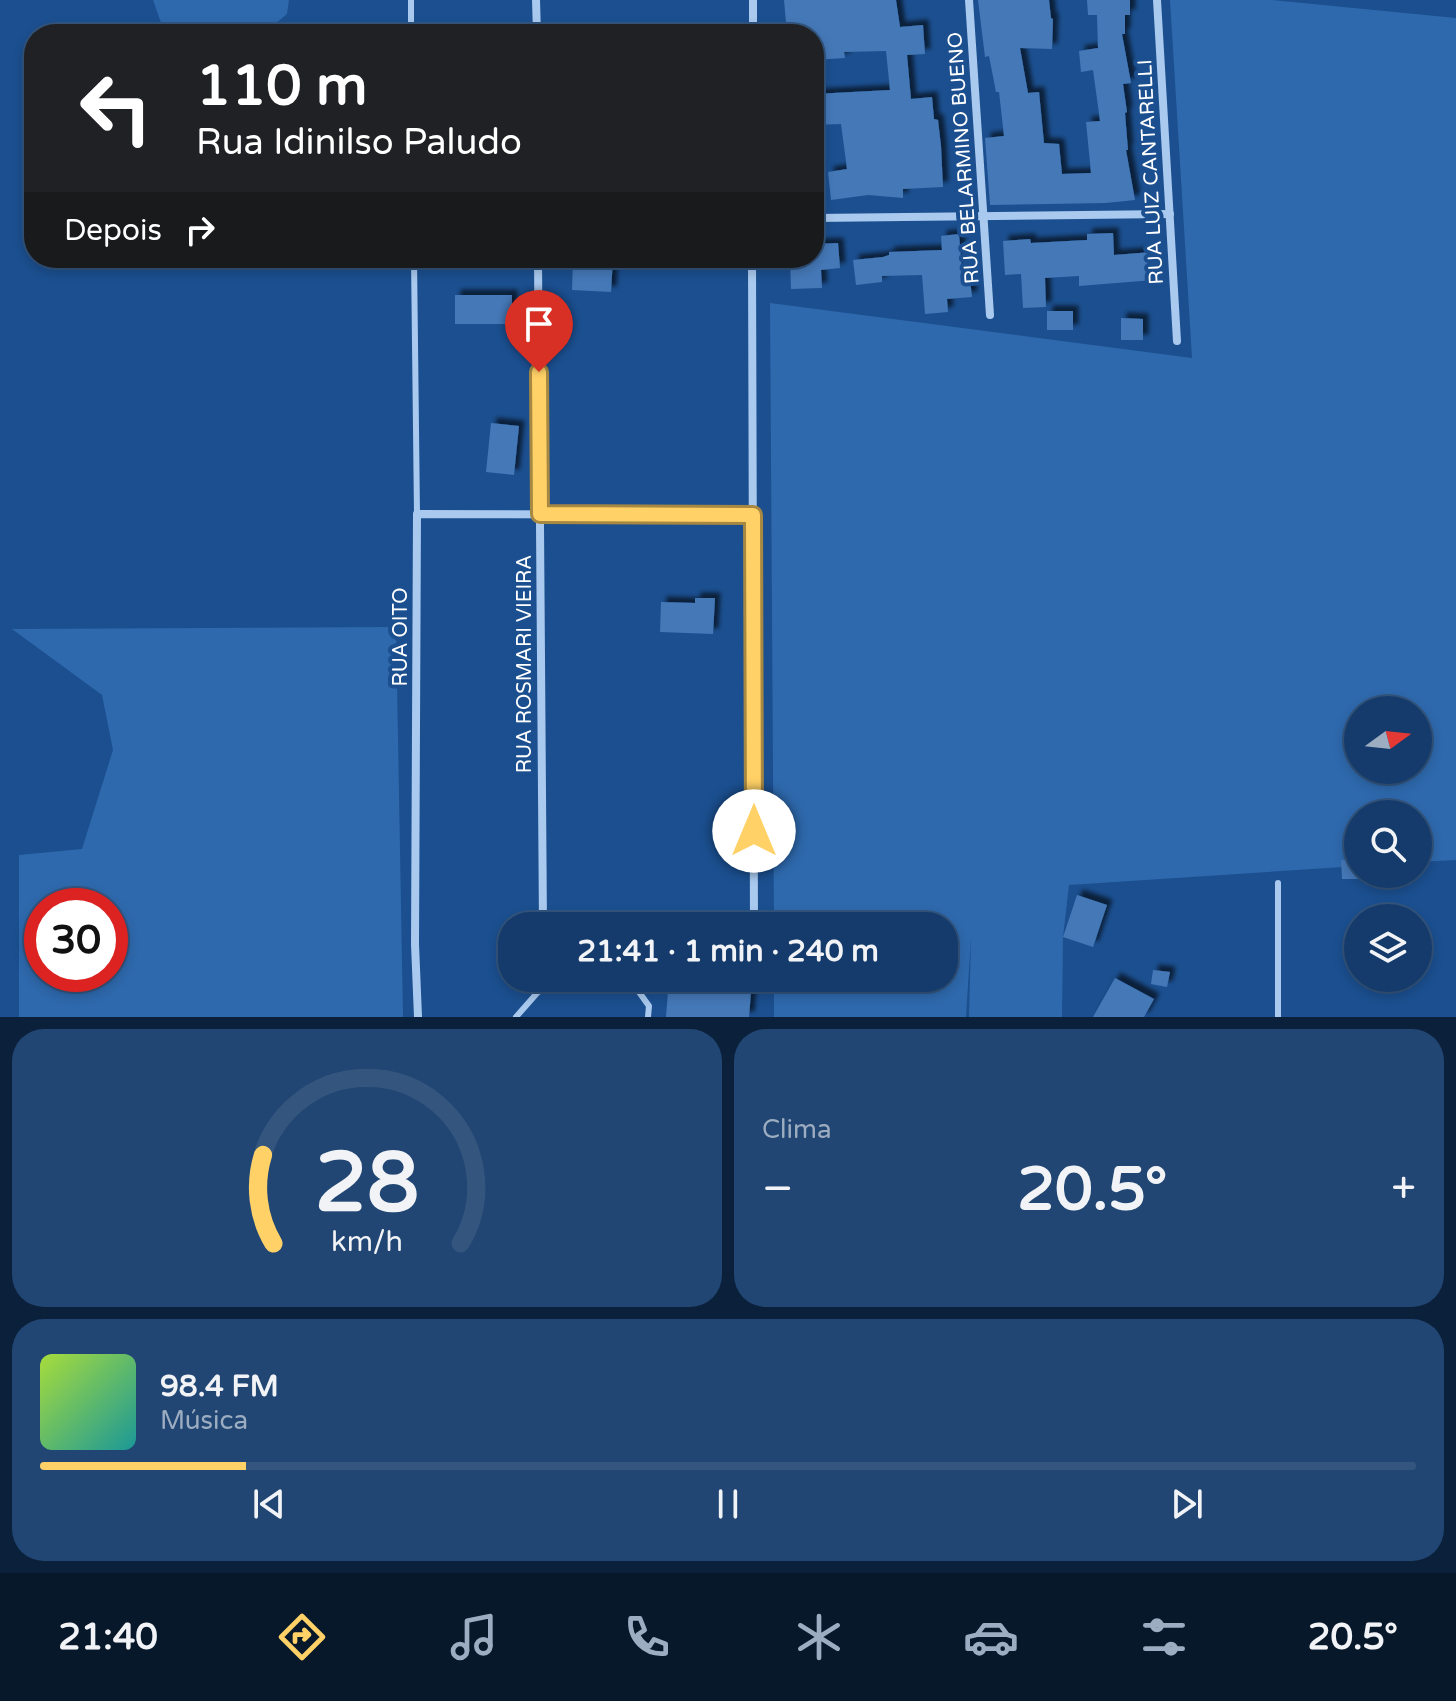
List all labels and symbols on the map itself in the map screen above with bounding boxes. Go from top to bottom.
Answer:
street label: RUA BELARMINO BUENO [943,31,985,285]
street label: RUA LUIZ CANTARELLI [1133,59,1169,285]
pin [505,290,573,372]
street label: RUA ROSMARI VIEIRA [513,555,537,773]
street label: RUA OITO [389,588,413,687]
north arrow [1344,696,1432,784]
position arrow [712,789,796,873]
speed limit sign: 30 [24,888,128,992]

